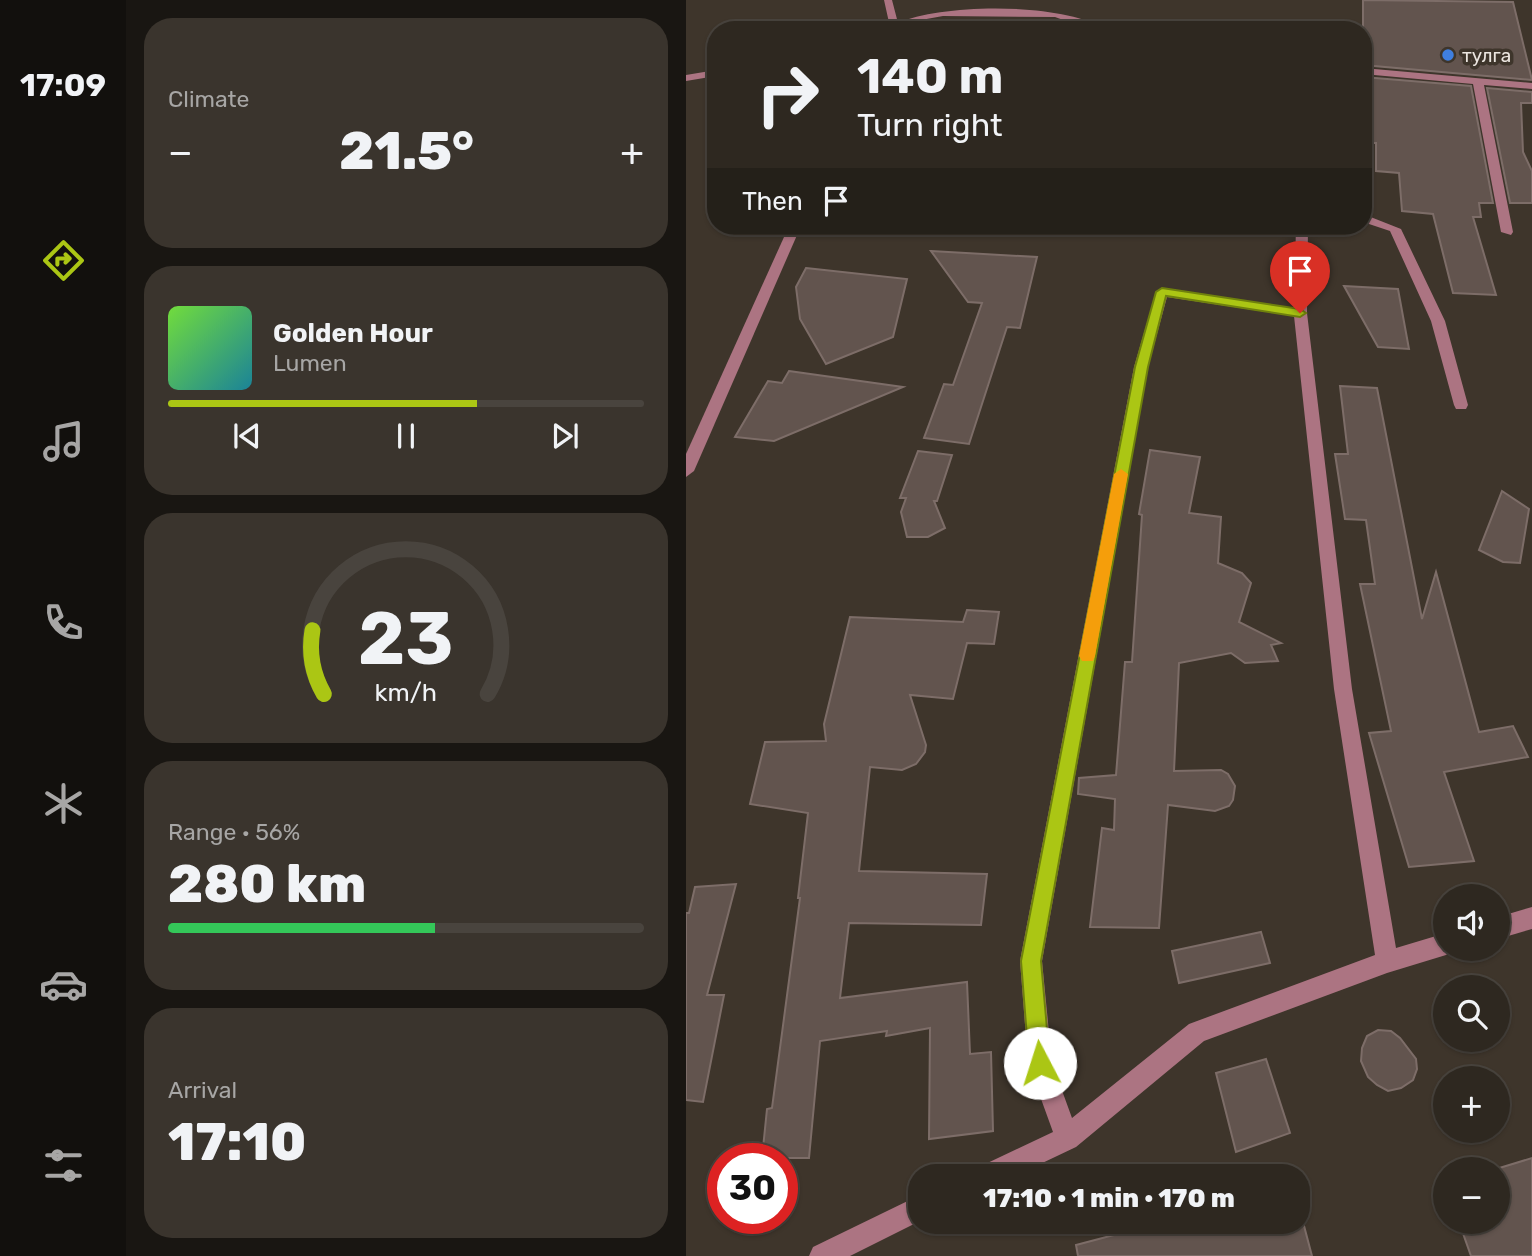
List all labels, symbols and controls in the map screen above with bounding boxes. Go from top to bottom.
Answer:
place label: тулга [1462,44,1511,67]
text: 140 m [857,47,1003,105]
marker: тулга [1440,47,1456,63]
icon: right [742,49,833,140]
text: 17:09 [20,66,106,104]
text: Climate [168,85,249,113]
text: Turn right [857,106,1002,144]
text: 21.5° [339,120,474,182]
text: − [168,129,193,175]
text: + [620,129,644,175]
icon: arrive [817,182,855,220]
text: Then [742,186,803,217]
icon: directions [39,236,88,285]
pin [1270,241,1330,313]
icon: arrive [1281,252,1319,290]
text: Golden Hour [273,318,433,349]
text: Lumen [273,349,347,377]
icon: music [39,417,88,466]
icon: previous [228,417,266,455]
icon: pause [387,417,425,455]
icon: next [546,417,584,455]
text: 23 [358,596,454,682]
icon: phone [39,598,88,647]
text: km/h [375,678,437,707]
icon: climate [39,779,88,828]
text: Range · 56% [168,818,300,846]
text: 280 km [168,853,366,915]
map controls [1433,884,1510,1234]
button: sound [1433,884,1510,961]
icon: car [39,960,88,1009]
button: search [1433,975,1510,1052]
position arrow [1003,1026,1077,1100]
button: + [1433,1066,1510,1143]
text: Arrival [168,1076,237,1104]
text: 17:10 [168,1111,306,1173]
icon: filters [39,1141,88,1190]
speed limit sign: 30 [707,1143,798,1234]
button: − [1433,1157,1510,1234]
text: 17:10 · 1 min · 170 m [983,1183,1235,1214]

